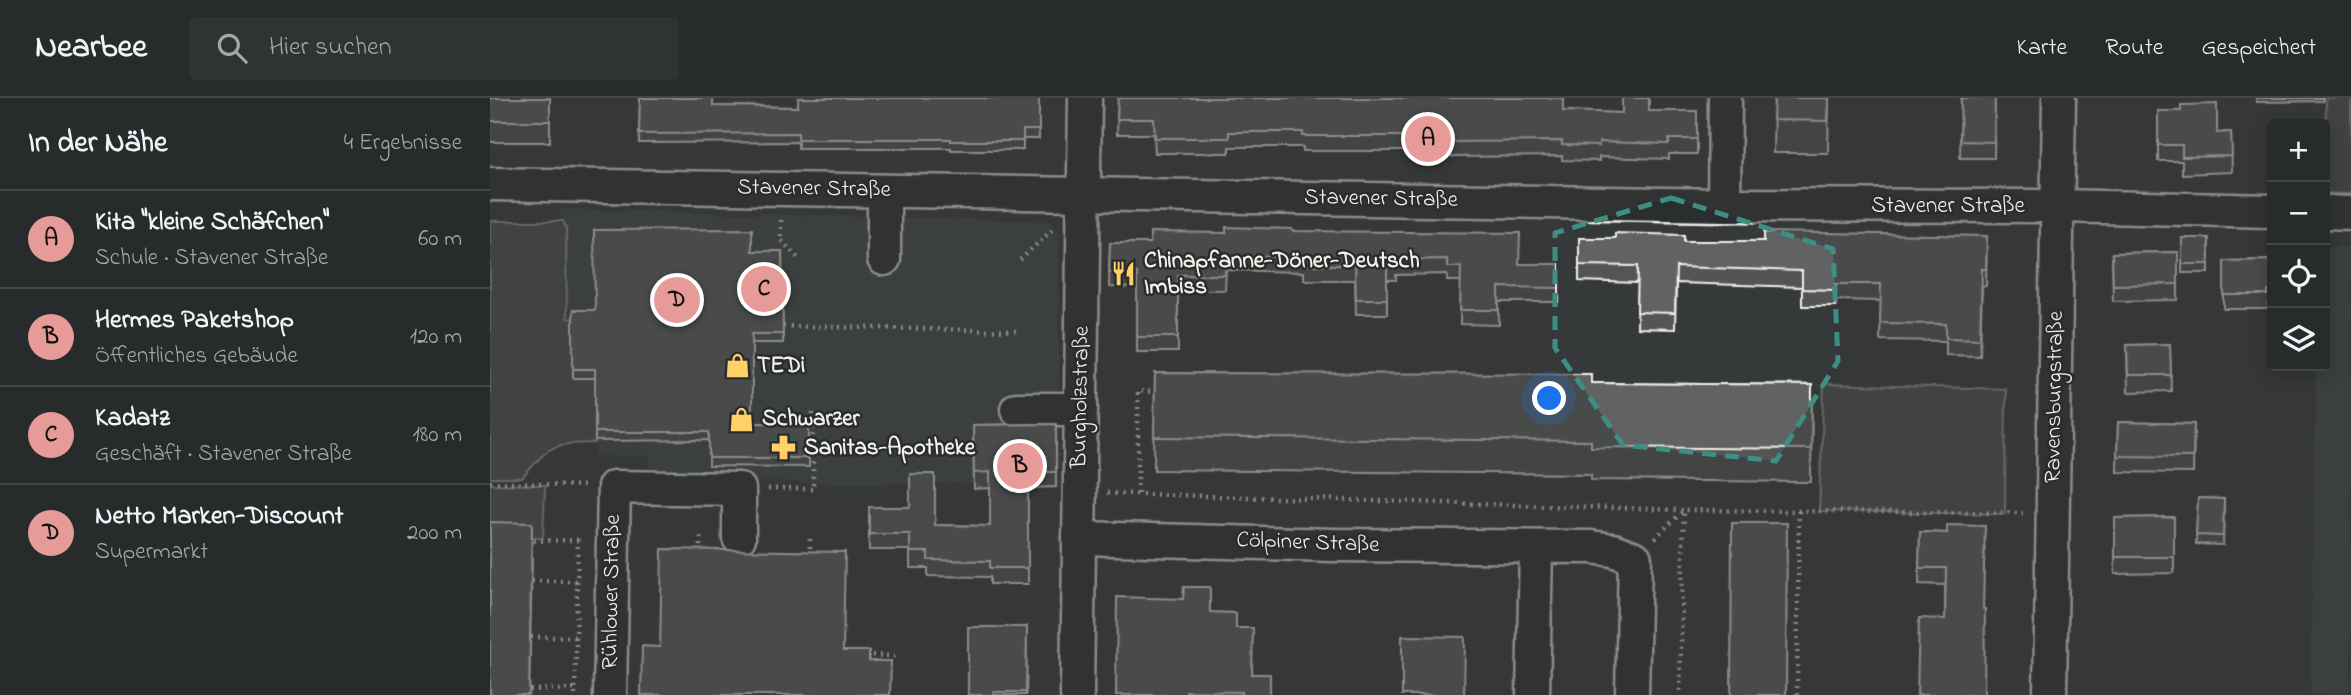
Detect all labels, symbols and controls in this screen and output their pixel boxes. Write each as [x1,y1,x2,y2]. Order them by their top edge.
search box [189,17,679,80]
text: Nearbee [35,24,147,72]
icon: search [213,29,251,67]
text: Hier suchen [269,29,392,67]
text: Karte [2016,31,2067,66]
text: Route [2105,31,2164,66]
text: Gespeichert [2202,31,2316,66]
pin: A [1405,113,1451,165]
map controls [2267,119,2330,371]
button: + [2267,119,2330,182]
text: In der Nähe [28,122,168,166]
text: 4 Ergebnisse [344,127,462,160]
street label: Stavener Straße [737,171,892,207]
street label: Stavener Straße [1304,181,1459,217]
button: − [2267,182,2330,245]
street label: Stavener Straße [1871,190,2026,223]
text: Kita "kleine Schäfchen" [95,204,329,242]
text: A [44,223,58,256]
text: 60 m [418,223,462,256]
text: Schule · Stavener Straße [95,242,328,275]
place label: Chinapfanne-Döner-Deutsch Imbiss [1144,245,1420,304]
button: locate [2267,245,2330,308]
restaurant icon: Chinapfanne-Döner-Deutsch Imbiss [1110,260,1138,288]
pin: C [741,263,787,315]
pin: D [654,274,700,326]
text: Hermes Paketshop [95,302,294,340]
button: layers [2267,308,2330,371]
street label: Ravensburgstraße [2037,310,2074,483]
text: B [43,321,59,354]
text: 120 m [410,321,462,354]
street label: Burgholzstraße [1063,325,1100,469]
text: Öffentliches Gebäude [95,340,298,373]
place label: TEDi [757,350,805,383]
shop icon: TEDi [723,352,751,380]
your location [1532,381,1566,415]
text: Kadatz [95,400,170,438]
place label: Schwarzer [762,403,860,436]
shop icon: Schwarzer [728,405,756,433]
text: C [45,419,57,452]
text: 180 m [413,419,462,452]
place label: Sanitas-Apotheke [804,432,976,465]
pharmacy icon: Sanitas-Apotheke [770,434,798,462]
text: Geschäft · Stavener Straße [95,438,352,471]
pin: B [997,440,1043,492]
text: Netto Marken-Discount [95,498,344,536]
street label: Rühlower Straße [594,513,630,670]
text: D [43,517,59,550]
text: 200 m [407,517,462,550]
street label: Cölpiner Straße [1236,524,1381,562]
text: Supermarkt [95,536,208,569]

